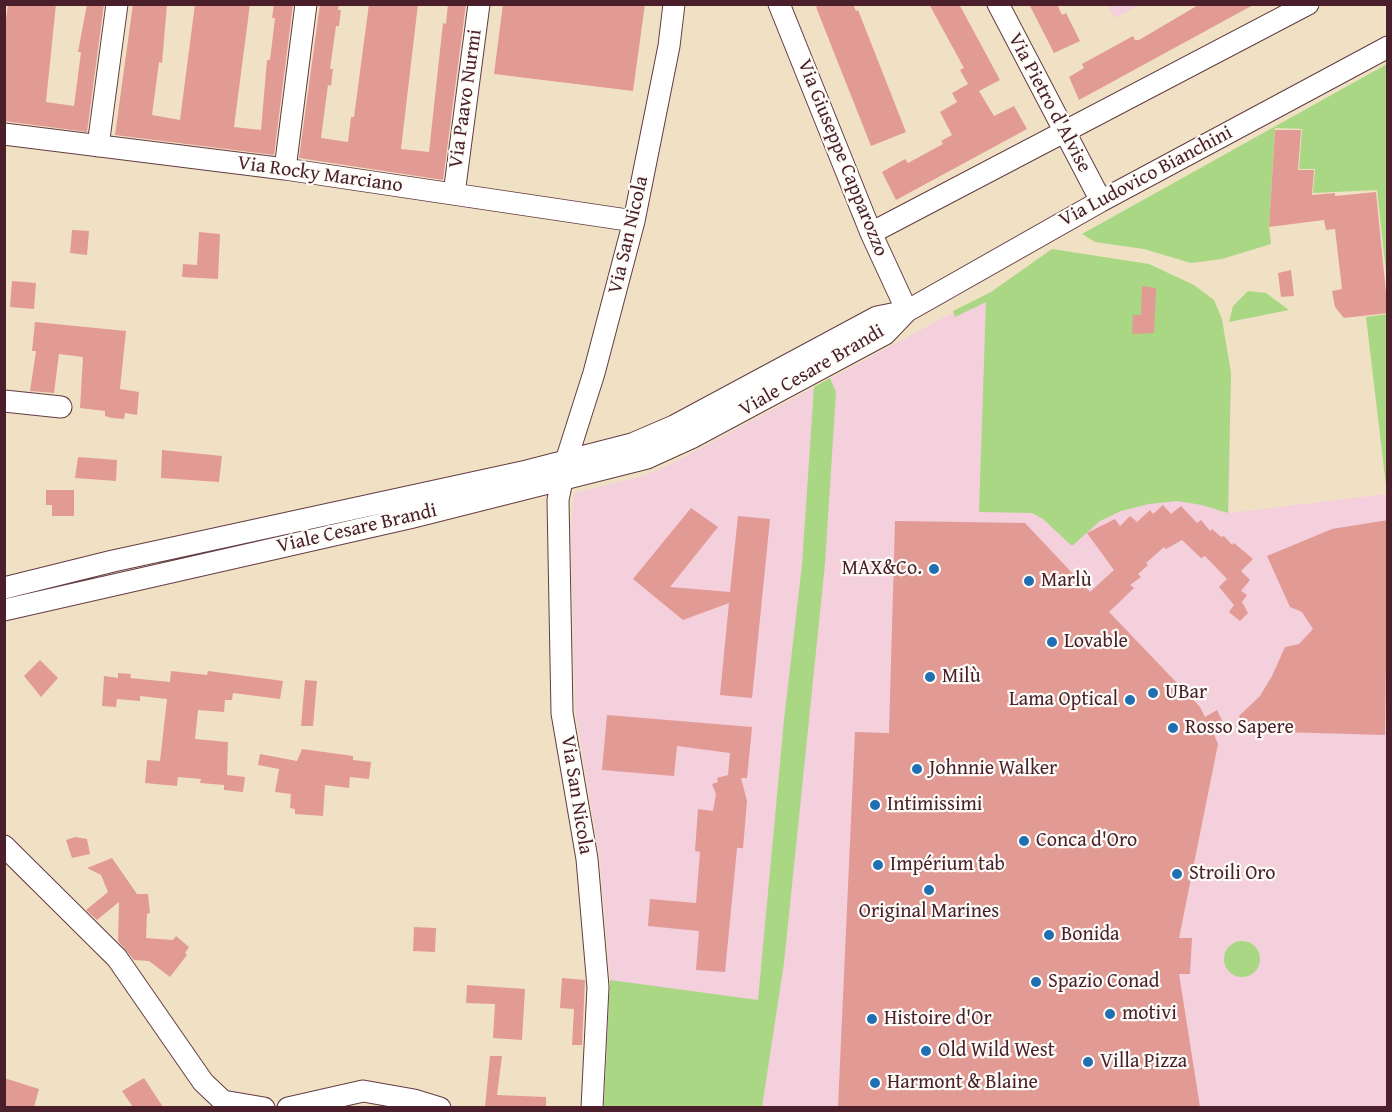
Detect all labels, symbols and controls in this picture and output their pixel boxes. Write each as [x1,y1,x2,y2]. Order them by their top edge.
street label: Via Paavo Nurmi [444,28,488,170]
street label: Via Pietro d'Alvise [1002,29,1096,177]
street label: Via Giuseppe Capparozzo [791,56,893,260]
street label: Via Ludovico Bianchini [1055,121,1237,233]
street label: Via Rocky Marciano [236,152,404,198]
street label: Via San Nicola [604,174,654,296]
street label: Viale Cesare Brandi [735,320,889,422]
street label: Viale Cesare Brandi [275,499,439,559]
place label: MAX&Co. [842,557,922,581]
marker: MAX&Co. [927,562,941,576]
place label: Marlù [1041,569,1092,593]
marker: Marlù [1022,574,1036,588]
place label: Lovable [1064,630,1128,654]
marker: Lovable [1045,635,1059,649]
place label: Milù [942,665,980,689]
marker: Milù [923,670,937,684]
place label: UBar [1165,681,1207,705]
marker: UBar [1146,686,1160,700]
place label: Lama Optical [1009,688,1118,712]
marker: Lama Optical [1123,693,1137,707]
place label: Rosso Sapere [1185,716,1294,740]
marker: Rosso Sapere [1166,721,1180,735]
street label: Via San Nicola [555,734,597,856]
place label: Johnnie Walker [929,757,1057,781]
marker: Johnnie Walker [910,762,924,776]
place label: Intimissimi [887,793,982,817]
marker: Intimissimi [868,798,882,812]
place label: Conca d'Oro [1036,829,1137,853]
marker: Conca d'Oro [1017,834,1031,848]
place label: Impérium tab [890,853,1005,877]
marker: Impérium tab [871,858,885,872]
place label: Stroili Oro [1189,862,1276,886]
marker: Stroili Oro [1170,867,1184,881]
marker: Original Marines [922,883,936,897]
place label: Original Marines [859,900,999,924]
place label: Bonida [1061,923,1120,947]
marker: Bonida [1042,928,1056,942]
place label: Spazio Conad [1048,970,1159,994]
marker: Spazio Conad [1029,975,1043,989]
place label: motivi [1122,1002,1177,1026]
place label: Histoire d'Or [884,1007,992,1031]
marker: motivi [1103,1007,1117,1021]
marker: Histoire d'Or [865,1012,879,1026]
place label: Old Wild West [938,1039,1055,1063]
marker: Old Wild West [919,1044,933,1058]
place label: Villa Pizza [1100,1050,1187,1074]
marker: Villa Pizza [1081,1055,1095,1069]
place label: Harmont & Blaine [887,1071,1038,1095]
marker: Harmont & Blaine [868,1076,882,1090]

